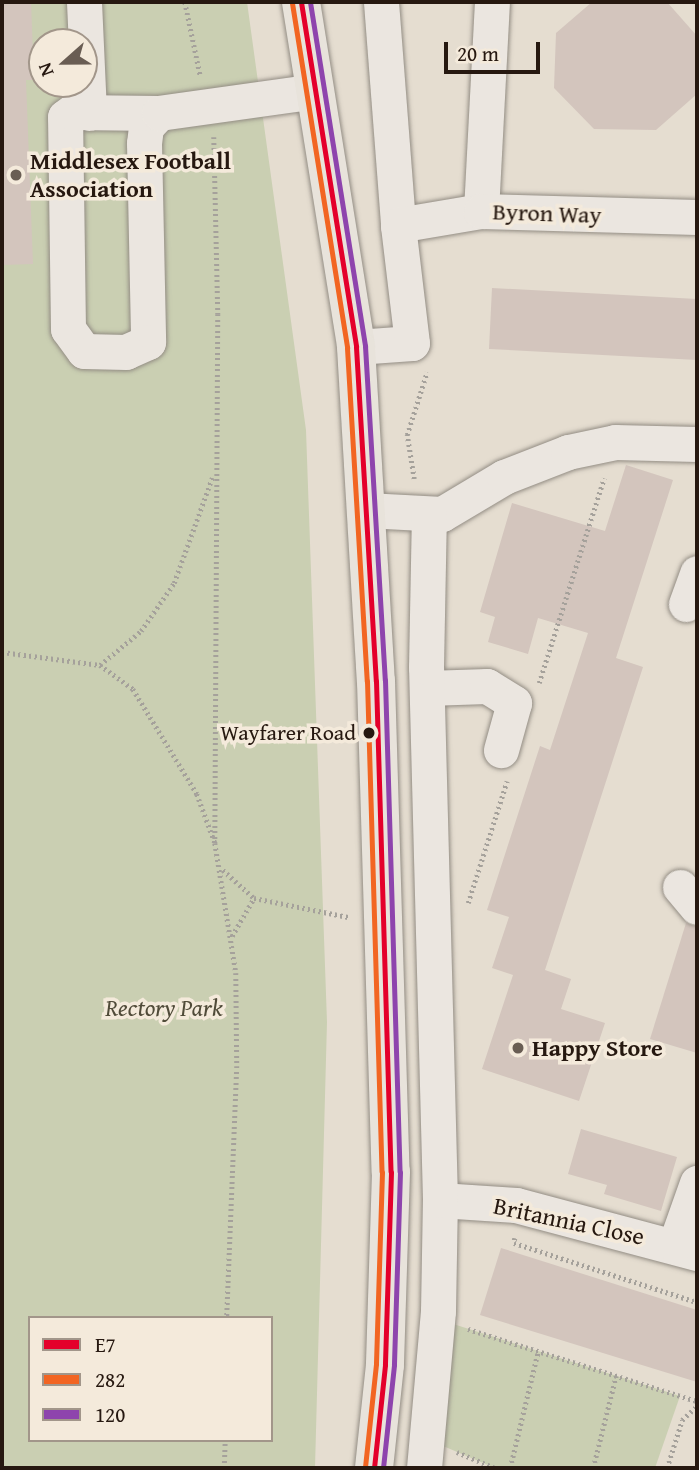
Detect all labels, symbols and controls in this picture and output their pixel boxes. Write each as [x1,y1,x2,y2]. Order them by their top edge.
north arrow [28,28,98,98]
scale bar [447,28,543,72]
text: 20 m [457,38,499,69]
text: N [30,59,61,81]
place label: Middlesex Football Association [30,147,231,203]
marker: Middlesex Football Association [8,167,24,183]
street label: Byron Way [492,197,602,229]
place label: Wayfarer Road [220,720,356,746]
marker: Wayfarer Road [362,726,376,740]
park label: Rectory Park [105,994,223,1022]
place label: Happy Store [532,1034,663,1062]
marker: Happy Store [510,1040,526,1056]
street label: Britannia Close [491,1191,647,1251]
legend [28,1316,273,1442]
text: E7 [95,1329,116,1360]
text: 282 [95,1364,125,1395]
text: 120 [95,1399,125,1430]

